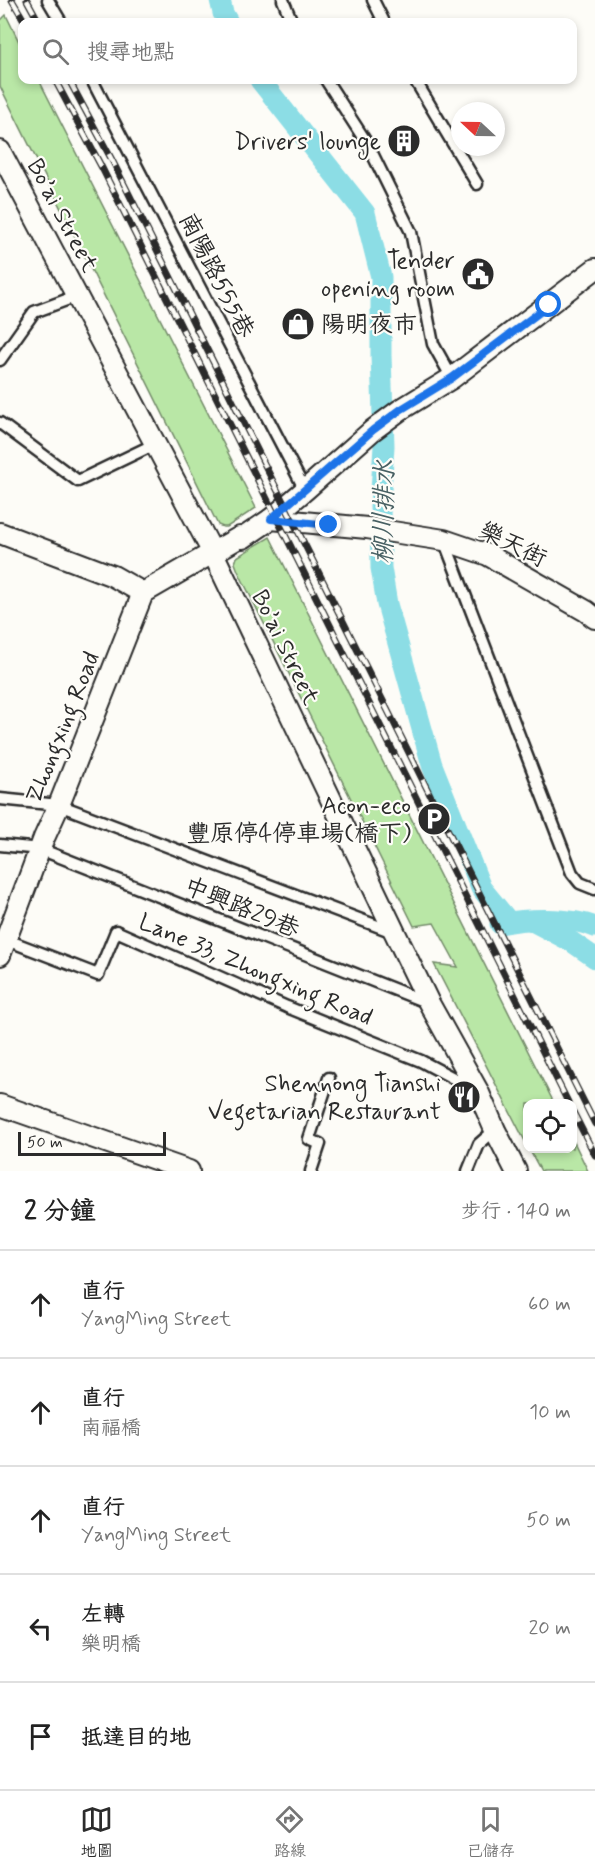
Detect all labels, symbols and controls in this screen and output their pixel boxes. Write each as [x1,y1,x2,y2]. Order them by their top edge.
search box [18,18,577,84]
icon: search [39,35,72,68]
text: 搜尋地點 [87,39,175,67]
north arrow [451,102,505,156]
building icon: Drivers' lounge [386,123,422,159]
place label: Drivers' lounge [234,127,381,160]
street label: Bo’ai Street [19,154,105,278]
street label: 南陽路555巷 [171,208,260,344]
place label: Tender opening room [321,246,455,305]
public building icon: Tender opening room [460,256,496,292]
route start [535,291,561,317]
shop icon: 陽明夜市 [280,306,316,342]
place label: 陽明夜市 [321,310,417,341]
water label: 柳川排水 [367,459,403,564]
route end [315,511,341,537]
street label: 樂天街 [473,516,551,575]
street label: Bo’ai Street [243,585,326,710]
street label: Zhongxing Road [19,647,111,809]
place label: Acon-eco 豐原停4停車場(橋下) [186,791,411,850]
parking icon: Acon-eco 豐原停4停車場(橋下) [416,801,452,837]
street label: 中興路29巷 [179,871,304,946]
street label: Lane 33, Zhongxing Road [133,907,377,1036]
place label: Shennong Tianshi Vegetarian Restaurant [208,1069,441,1131]
restaurant icon: Shennong Tianshi Vegetarian Restaurant [446,1079,482,1115]
map controls [523,1099,577,1153]
button: locate [523,1099,577,1153]
scale bar [18,1129,166,1156]
text: 50 m [27,1132,63,1153]
text: 2 分鐘 [24,1195,96,1229]
text: 步行 · 140 m [461,1198,571,1225]
text: 直行 [81,1278,125,1306]
icon: ahead [24,1288,57,1321]
text: 60 m [528,1291,571,1318]
text: YangMing Street [81,1306,231,1333]
text: 直行 [81,1385,125,1413]
icon: ahead [24,1396,57,1429]
text: 10 m [529,1399,571,1426]
text: 南福橋 [81,1415,141,1442]
text: 直行 [81,1494,125,1522]
icon: ahead [24,1504,57,1537]
text: 50 m [526,1507,571,1534]
text: YangMing Street [81,1522,231,1549]
text: 左轉 [81,1601,125,1629]
icon: left [24,1612,57,1645]
text: 20 m [528,1615,571,1642]
text: 樂明橋 [81,1631,141,1658]
icon: arrive [24,1720,57,1753]
text: 抵達目的地 [81,1724,191,1752]
tab: 地圖 [80,1803,113,1862]
tab: 路線 [273,1803,306,1862]
tab: 已儲存 [467,1803,515,1862]

